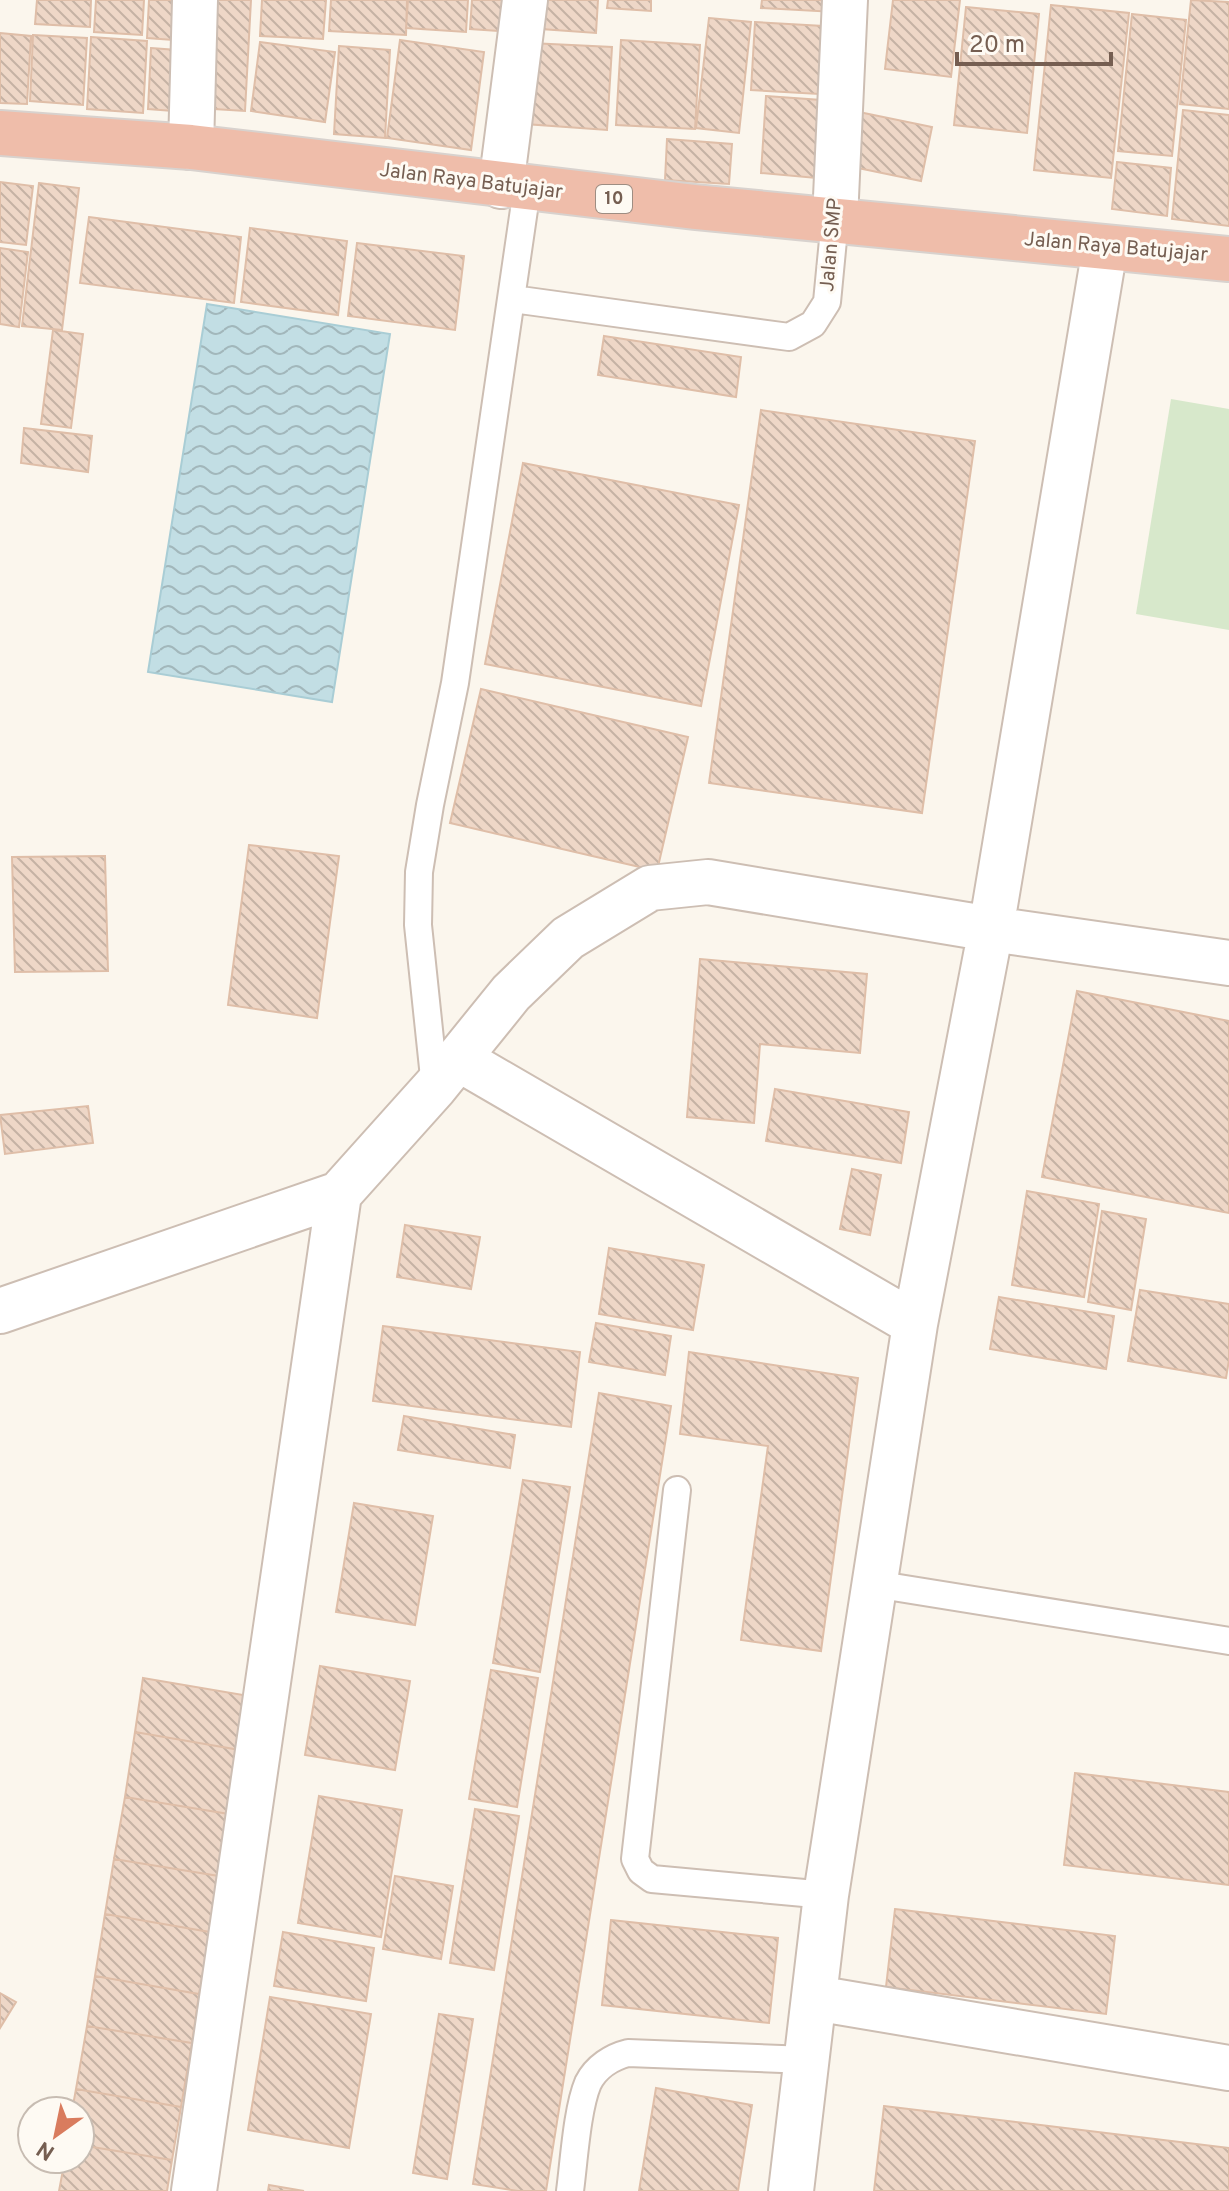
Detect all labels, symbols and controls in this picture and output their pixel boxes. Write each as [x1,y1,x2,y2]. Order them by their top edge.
scale bar [957,16,1111,66]
text: 20 m [969,31,1025,61]
street label: Jalan Raya Batujajar [378,158,565,206]
road number: 10 [596,185,632,213]
street label: Jalan SMP [815,197,849,293]
street label: Jalan Raya Batujajar [1023,227,1209,269]
north arrow [16,2095,96,2175]
text: N [32,2134,60,2165]

